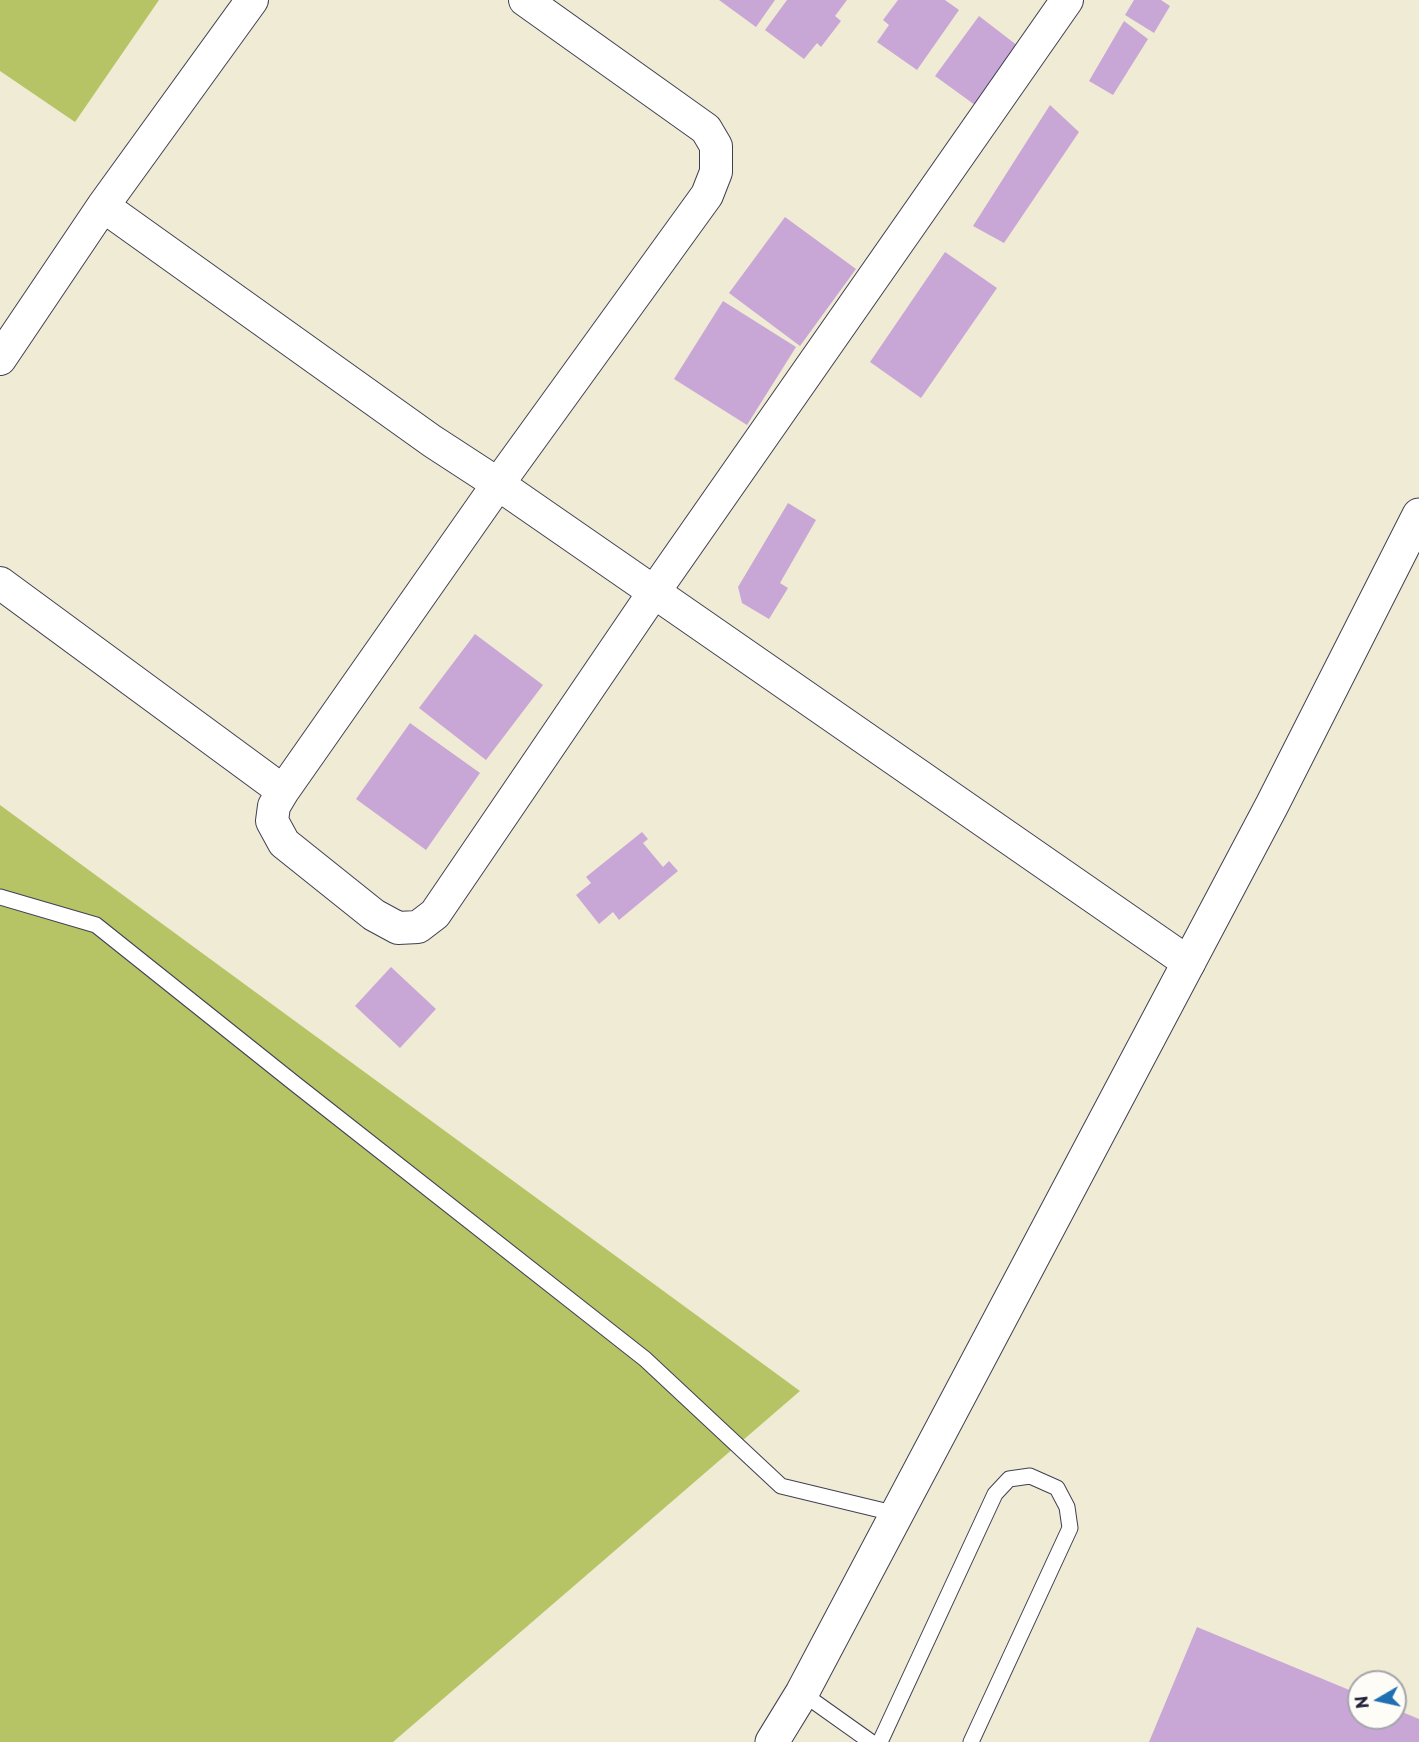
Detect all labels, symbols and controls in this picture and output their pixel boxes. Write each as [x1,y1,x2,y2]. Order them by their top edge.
north arrow [1347,1670,1407,1730]
text: N [1348,1694,1374,1711]

